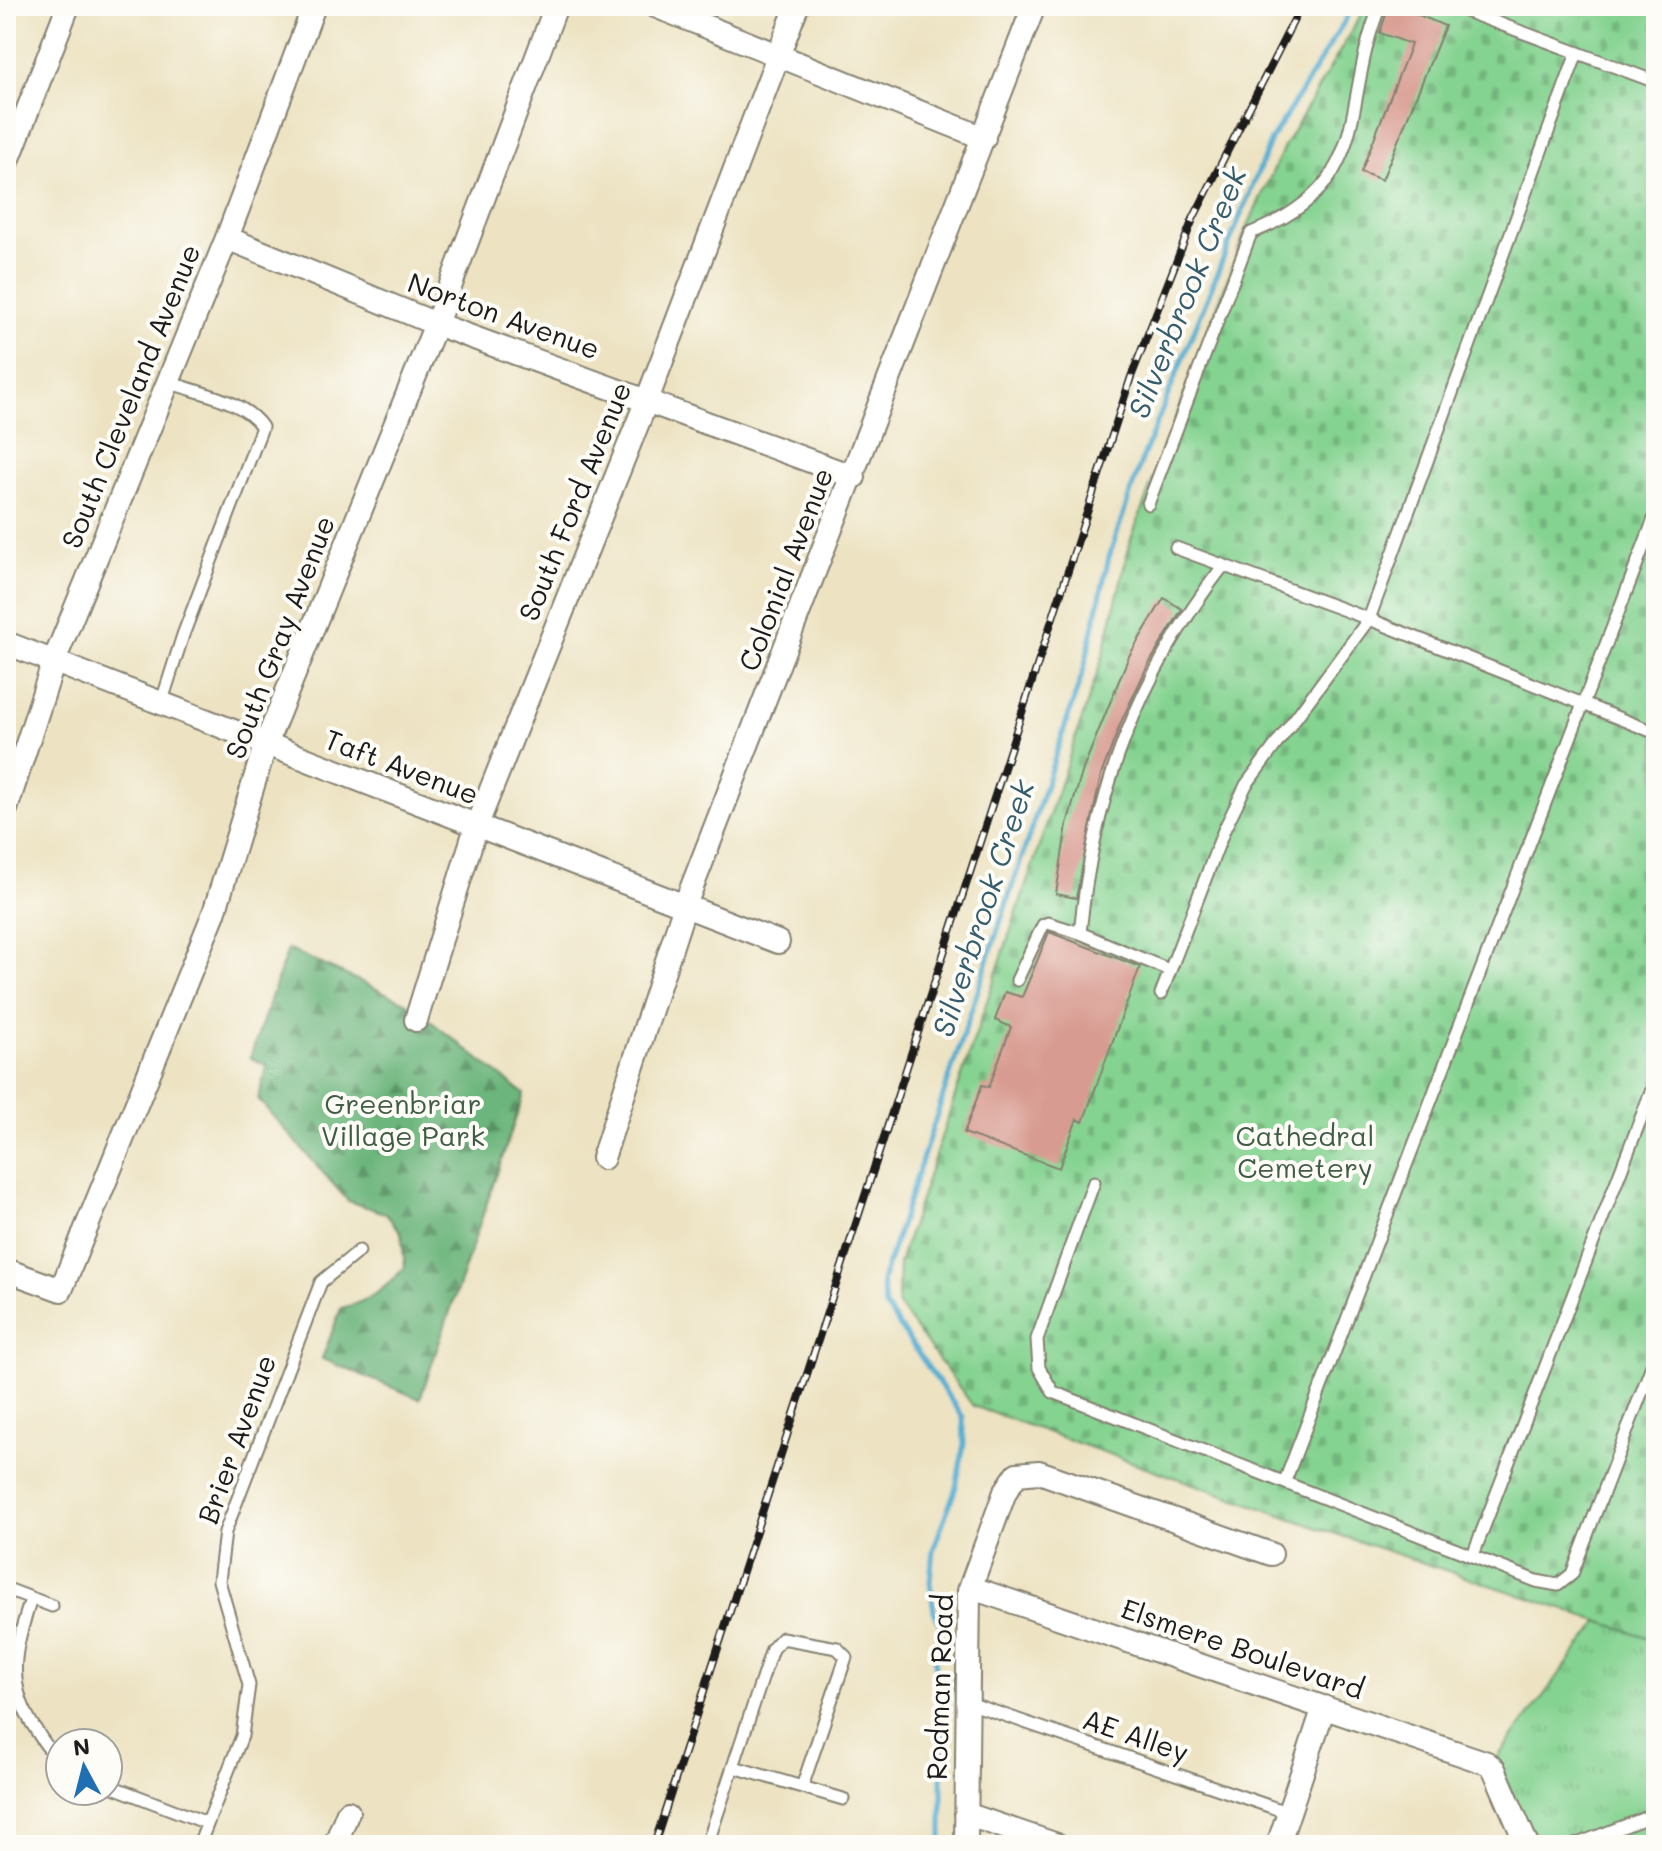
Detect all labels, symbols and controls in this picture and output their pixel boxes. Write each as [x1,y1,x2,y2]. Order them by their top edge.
water label: Silverbrook Creek [1117,159,1255,424]
street label: South Cleveland Avenue [52,239,208,553]
street label: Norton Avenue [403,264,605,366]
street label: South Ford Avenue [510,376,638,626]
street label: Colonial Avenue [730,462,840,676]
street label: South Gray Avenue [216,510,342,764]
street label: Taft Avenue [320,720,484,812]
water label: Silverbrook Creek [922,773,1043,1042]
park label: Greenbriar Village Park [321,1085,485,1153]
park label: Cathedral Cemetery [1235,1117,1375,1185]
street label: Brier Avenue [189,1350,283,1528]
street label: Elsmere Boulevard [1117,1590,1369,1706]
street label: Rodman Road [918,1593,960,1781]
street label: AE Alley [1078,1700,1194,1770]
north arrow [44,1727,124,1807]
text: N [71,1731,92,1762]

